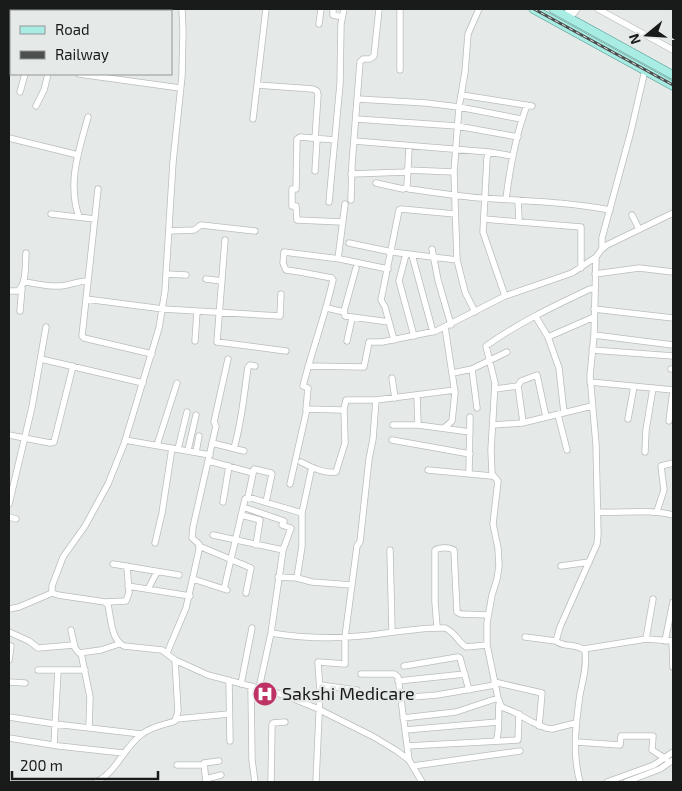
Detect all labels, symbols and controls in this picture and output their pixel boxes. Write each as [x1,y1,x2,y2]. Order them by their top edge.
legend [10,10,172,75]
north arrow [622,10,672,60]
text: Road [55,20,90,38]
text: N [625,32,644,47]
text: Railway [55,45,109,63]
hospital icon: Sakshi Medicare [252,681,278,707]
place label: Sakshi Medicare [282,682,415,704]
scale bar [12,748,159,780]
text: 200 m [20,756,63,774]

